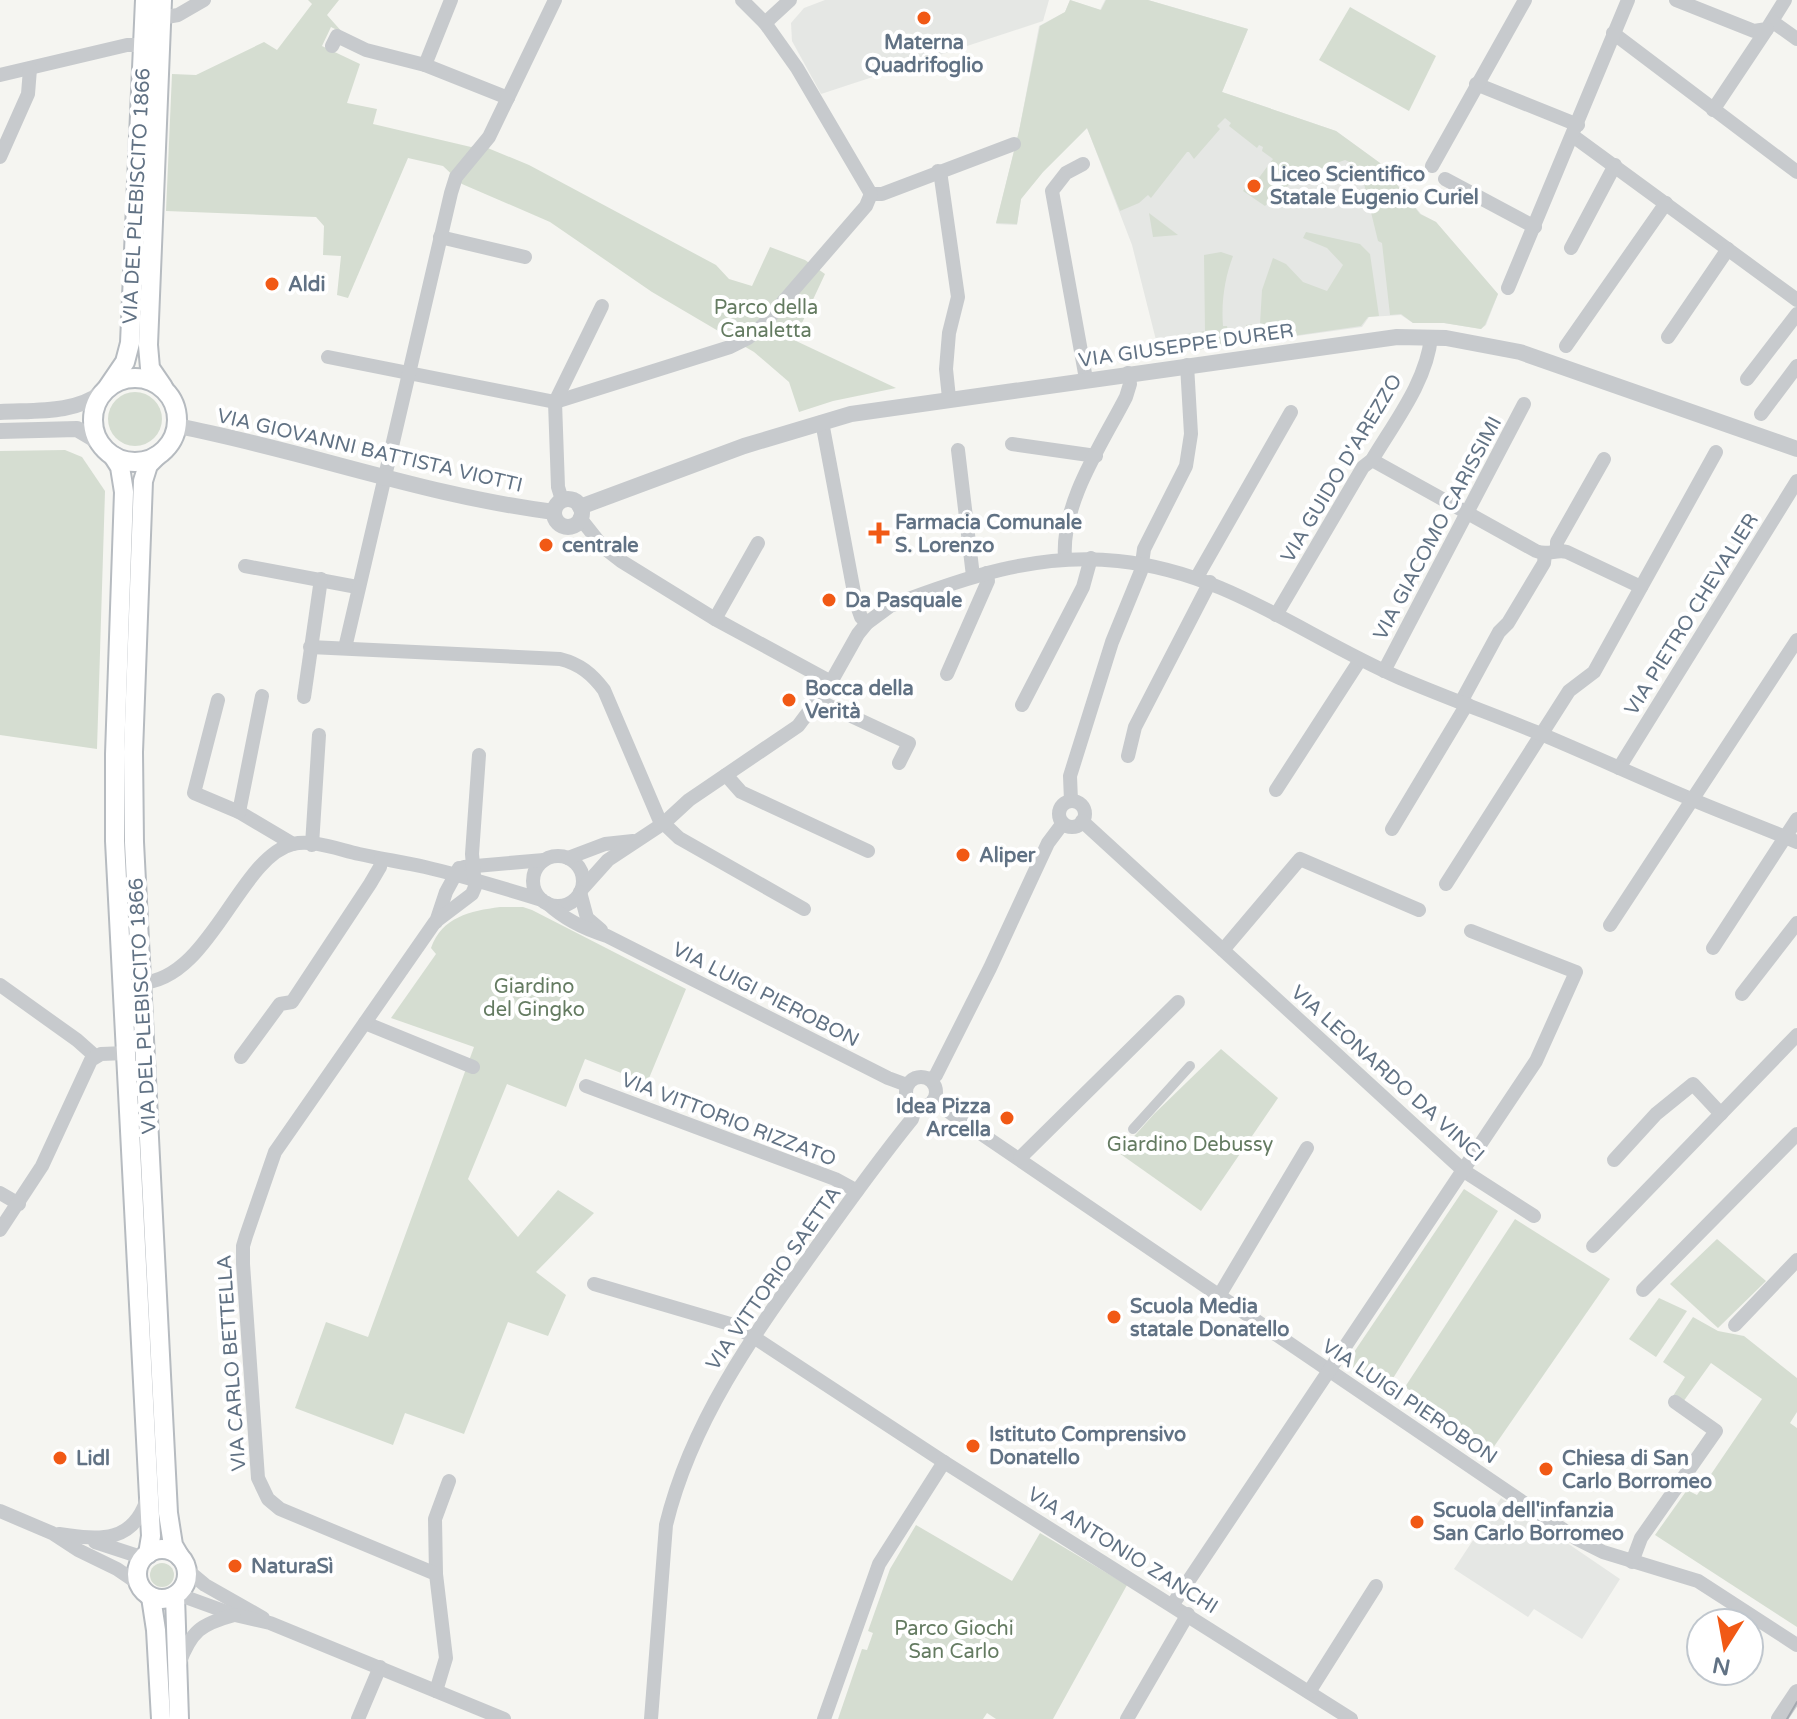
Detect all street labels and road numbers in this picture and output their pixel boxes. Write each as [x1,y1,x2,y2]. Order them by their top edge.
street label: VIA DEL PLEBISCITO 1866 [118,67,156,325]
street label: VIA GIUSEPPE DURER [1077,319,1295,373]
street label: VIA GUIDO D'AREZZO [1276,370,1408,567]
street label: VIA GIOVANNI BATTISTA VIOTTI [215,404,525,498]
street label: VIA GIACOMO CARISSIMI [1369,413,1507,644]
street label: VIA PIETRO CHEVALIER [1620,509,1764,720]
street label: VIA DEL PLEBISCITO 1866 [124,877,162,1135]
street label: VIA LUIGI PIEROBON [668,937,863,1052]
street label: VIA LEONARDO DA VINCI [1286,981,1489,1167]
street label: VIA VITTORIO RIZZATO [618,1068,839,1172]
street label: VIA VITTORIO SAETTA [701,1182,846,1375]
street label: VIA CARLO BETTELLA [212,1254,252,1472]
street label: VIA LUIGI PIEROBON [1317,1334,1502,1469]
street label: VIA ANTONIO ZANCHI [1023,1482,1222,1619]

